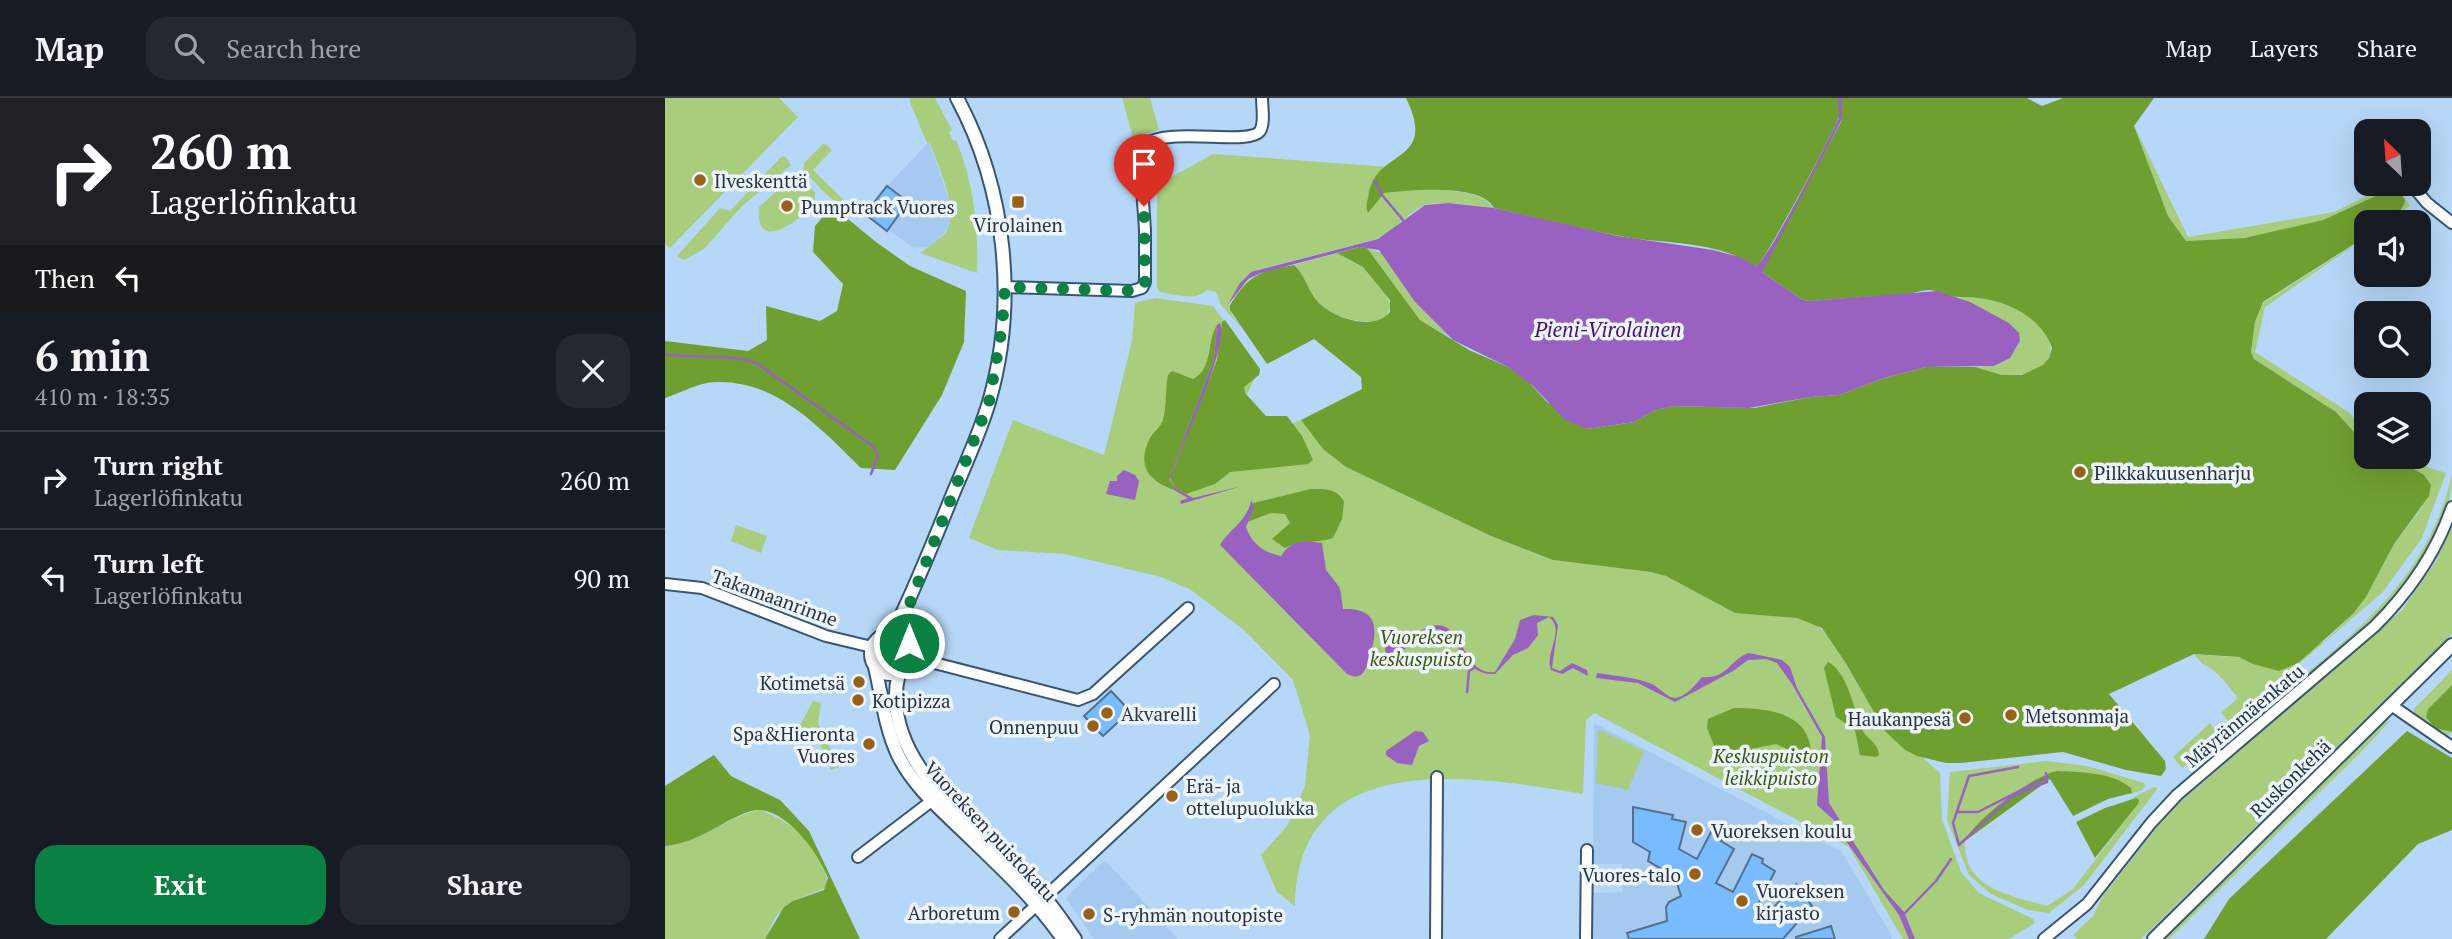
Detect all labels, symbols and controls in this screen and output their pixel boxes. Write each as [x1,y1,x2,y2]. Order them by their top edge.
search box [146,17,636,80]
text: Map [35,27,104,70]
icon: search [170,29,208,67]
text: Search here [226,31,361,65]
text: Map [2165,32,2212,64]
text: Layers [2250,32,2319,64]
text: Share [2357,32,2417,64]
text: 260 m [150,118,292,183]
north arrow [2354,119,2431,196]
map controls [2354,119,2431,469]
icon: right [35,126,126,217]
pin [1114,134,1174,206]
icon: arrive [1125,145,1163,183]
place label: Ilveskenttä [714,168,808,193]
marker: Ilveskenttä [692,172,708,188]
text: Lagerlöfinkatu [150,181,357,223]
place label: Pumptrack Vuores [801,194,955,219]
marker: Virolainen [1010,194,1026,210]
marker: Pumptrack Vuores [779,198,795,214]
button: sound [2354,210,2431,287]
place label: Virolainen [973,212,1063,237]
icon: left [109,259,147,297]
text: Then [35,261,95,295]
button: search [2354,301,2431,378]
water label: Pieni-Virolainen [1533,315,1682,343]
text: 6 min [35,327,150,383]
button: close [556,334,630,408]
text: 410 m · 18:35 [35,381,170,412]
button: layers [2354,392,2431,469]
text: Turn right [94,448,223,482]
place label: Pilkkakuusenharju [2094,460,2251,485]
icon: right [35,461,73,499]
text: 260 m [560,463,630,497]
marker: Pilkkakuusenharju [2072,464,2088,480]
text: Lagerlöfinkatu [94,482,243,513]
text: Turn left [94,546,204,580]
icon: left [35,559,73,597]
text: 90 m [574,561,630,595]
street label: Takamaanrinne [709,563,841,631]
text: Lagerlöfinkatu [94,580,243,611]
position arrow [872,606,946,680]
park label: Vuoreksen keskuspuisto [1370,624,1472,671]
street label: Mäyränmäenkatu [2179,658,2309,772]
place label: Kotimetsä [760,670,845,695]
marker: Kotimetsä [851,674,867,690]
place label: Kotipizza [872,688,951,713]
marker: Kotipizza [850,692,866,708]
place label: Akvarelli [1121,701,1197,726]
place label: Metsonmaja [2025,703,2130,728]
marker: Akvarelli [1099,705,1115,721]
place label: Haukanpesä [1848,706,1951,731]
marker: Metsonmaja [2003,707,2019,723]
marker: Haukanpesä [1957,710,1973,726]
place label: Onnenpuu [989,714,1079,739]
marker: Onnenpuu [1085,718,1101,734]
place label: Spa&Hieronta Vuores [733,721,855,768]
street label: Ruskonkehä [2244,733,2336,823]
marker: Spa&Hieronta Vuores [861,736,877,752]
park label: Keskuspuiston leikkipuisto [1712,743,1829,790]
street label: Vuoreksen puistokatu [919,755,1063,907]
place label: Erä- ja ottelupuolukka [1186,773,1315,820]
marker: Erä- ja ottelupuolukka [1164,788,1180,804]
place label: Vuoreksen koulu [1711,818,1852,843]
marker: Vuoreksen koulu [1689,822,1705,838]
button: Exit [35,845,326,925]
button: Share [340,845,630,925]
place label: Vuores-talo [1582,862,1681,887]
marker: Vuores-talo [1687,866,1703,882]
place label: Vuoreksen kirjasto [1756,878,1845,925]
marker: Vuoreksen kirjasto [1734,893,1750,909]
place label: Arboretum [908,900,1001,925]
place label: S-ryhmän noutopiste [1103,902,1283,927]
marker: Arboretum [1006,904,1022,920]
marker: S-ryhmän noutopiste [1081,906,1097,922]

